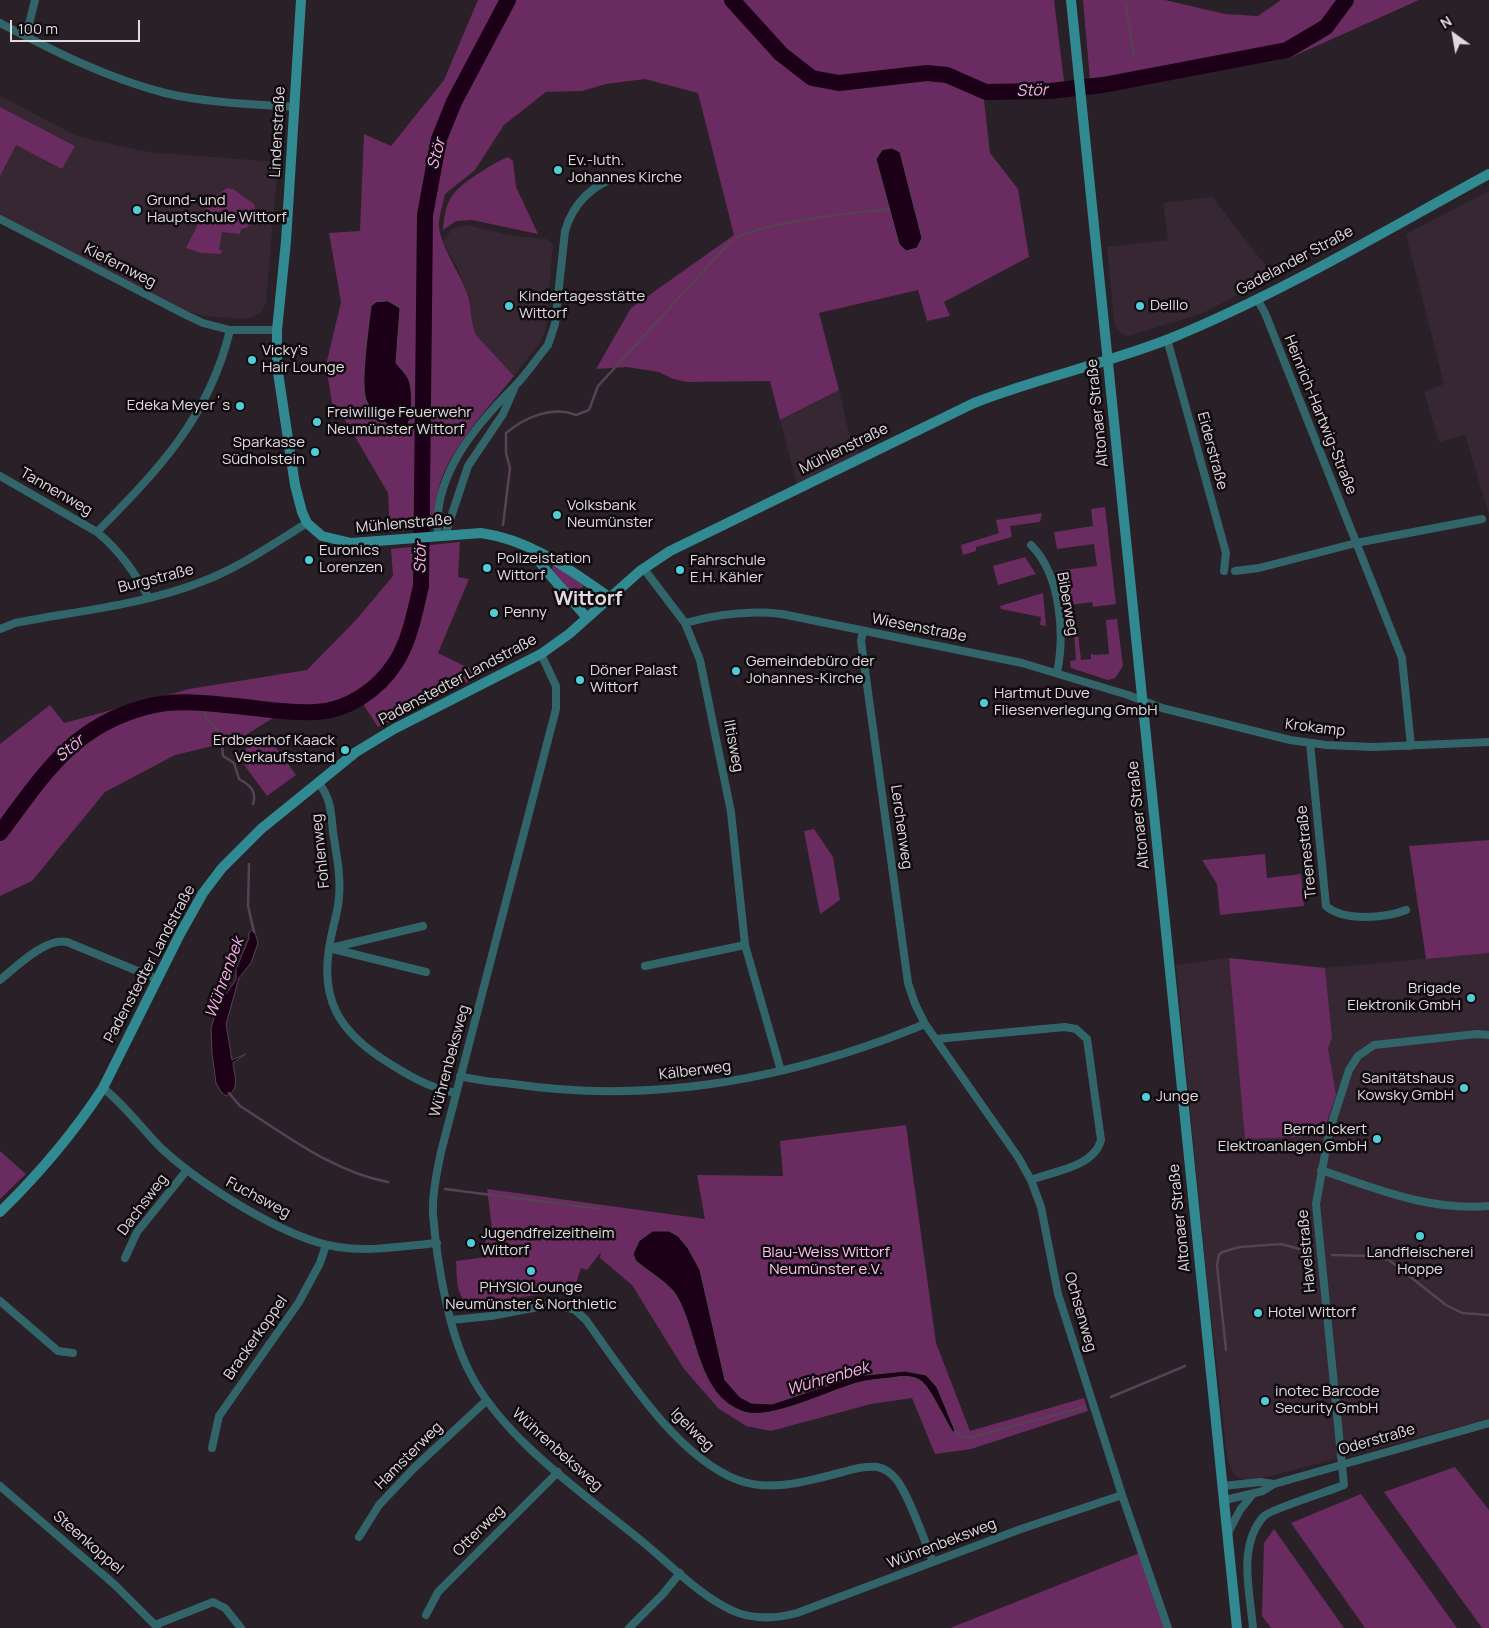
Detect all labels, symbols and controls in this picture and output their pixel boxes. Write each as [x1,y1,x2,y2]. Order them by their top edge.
scale bar [12,10,142,42]
north arrow [1429,10,1479,60]
text: N [1436,11,1455,33]
text: 100 m [18,18,58,39]
water label: Stör [1016,81,1048,101]
street label: Lindenstraße [267,86,289,178]
water label: Stör [424,136,450,172]
place label: Ev.-luth. Johannes Kirche [568,152,682,187]
marker: Ev.-luth. Johannes Kirche [552,164,564,176]
place label: Grund- und Hauptschule Wittorf [147,192,287,227]
marker: Grund- und Hauptschule Wittorf [131,204,143,216]
street label: Gadelander Straße [1233,223,1357,299]
street label: Kiefernweg [81,240,159,292]
place label: Kindertagesstätte Wittorf [519,288,645,323]
place label: Delllo [1150,297,1188,315]
marker: Kindertagesstätte Wittorf [503,300,515,312]
marker: Delllo [1134,300,1146,312]
street label: Heinrich-Hartwig-Straße [1280,333,1360,497]
place label: Vicky's Hair Lounge [262,342,345,377]
marker: Vicky's Hair Lounge [246,354,258,366]
street label: Altonaer Straße [1083,358,1113,468]
place label: Edeka Meyer´s [127,397,230,415]
marker: Edeka Meyer´s [234,400,246,412]
place label: Freiwillige Feuerwehr Neumünster Wittorf [327,404,472,439]
street label: Eiderstraße [1193,410,1231,492]
marker: Freiwillige Feuerwehr Neumünster Wittorf [311,416,323,428]
street label: Mühlenstraße [797,420,891,478]
place label: Sparkasse Südholstein [222,434,305,469]
marker: Sparkasse Südholstein [309,446,321,458]
street label: Tannenweg [17,464,95,520]
place label: Volksbank Neumünster [567,497,653,532]
marker: Volksbank Neumünster [551,509,563,521]
street label: Mühlenstraße [355,511,453,537]
place label: Euronics Lorenzen [319,542,383,577]
water label: Stör [411,542,431,574]
place label: Polizeistation Wittorf [497,550,591,585]
place label: Fahrschule E.H. Kähler [690,552,766,587]
marker: Euronics Lorenzen [303,554,315,566]
street label: Burgstraße [116,561,196,597]
marker: Polizeistation Wittorf [481,562,493,574]
marker: Fahrschule E.H. Kähler [674,564,686,576]
street label: Biberweg [1053,571,1081,637]
district label: Wittorf [554,587,622,611]
place label: Penny [504,604,547,622]
marker: Penny [488,607,500,619]
street label: Wiesenstraße [870,610,968,646]
street label: Padenstedter Landstraße [376,631,540,729]
place label: Gemeindebüro der Johannes-Kirche [746,653,875,688]
place label: Döner Palast Wittorf [590,662,678,697]
marker: Gemeindebüro der Johannes-Kirche [730,665,742,677]
marker: Döner Palast Wittorf [574,674,586,686]
place label: Hartmut Duve Fliesenverlegung GmbH [994,685,1157,720]
marker: Hartmut Duve Fliesenverlegung GmbH [978,697,990,709]
street label: Krokamp [1284,715,1346,741]
street label: Iltisweg [719,718,747,774]
water label: Stör [52,732,88,766]
place label: Erdbeerhof Kaack Verkaufsstand [213,732,335,767]
marker: Erdbeerhof Kaack Verkaufsstand [339,744,351,756]
street label: Altonaer Straße [1124,760,1154,870]
street label: Lerchenweg [886,784,916,870]
street label: Treenestraße [1293,805,1321,899]
street label: Fohlenweg [308,813,334,889]
street label: Padenstedter Landstraße [101,882,199,1046]
water label: Wührenbek [202,935,248,1021]
place label: Brigade Elektronik GmbH [1347,980,1461,1015]
marker: Brigade Elektronik GmbH [1465,992,1477,1004]
street label: Wührenbeksweg [426,1003,474,1119]
street label: Kälberweg [658,1058,732,1084]
place label: Sanitätshaus Kowsky GmbH [1357,1070,1454,1105]
marker: Sanitätshaus Kowsky GmbH [1458,1082,1470,1094]
place label: Junge [1156,1088,1198,1106]
marker: Junge [1140,1091,1152,1103]
place label: Bernd Ickert Elektroanlagen GmbH [1218,1121,1367,1156]
marker: Bernd Ickert Elektroanlagen GmbH [1371,1133,1383,1145]
street label: Altonaer Straße [1165,1163,1195,1273]
street label: Dachsweg [114,1171,172,1239]
street label: Fuchsweg [223,1174,293,1222]
street label: Havelstraße [1294,1209,1320,1293]
place label: Jugendfreizeitheim Wittorf [481,1225,614,1260]
marker: Landfleischerei Hoppe [1414,1230,1426,1242]
marker: Jugendfreizeitheim Wittorf [465,1237,477,1249]
park label: Blau-Weiss Wittorf Neumünster e.V. [762,1244,890,1279]
place label: Landfleischerei Hoppe [1367,1244,1473,1279]
marker: PHYSIOLounge Neumünster & Northletic [525,1265,537,1277]
street label: Ochsenweg [1060,1270,1100,1354]
place label: PHYSIOLounge Neumünster & Northletic [445,1279,617,1314]
street label: Brackerkoppel [220,1292,292,1384]
place label: Hotel Wittorf [1268,1304,1356,1322]
marker: Hotel Wittorf [1252,1307,1264,1319]
water label: Wührenbek [785,1358,871,1400]
place label: inotec Barcode Security GmbH [1275,1383,1379,1418]
marker: inotec Barcode Security GmbH [1259,1395,1271,1407]
street label: Wührenbeksweg [508,1405,606,1495]
street label: Igelweg [667,1405,717,1455]
street label: Hamsterweg [372,1419,446,1493]
street label: Oderstraße [1337,1421,1417,1459]
street label: Otterweg [450,1502,508,1560]
street label: Steenkoppel [49,1508,127,1578]
street label: Wührenbeksweg [885,1515,999,1573]

